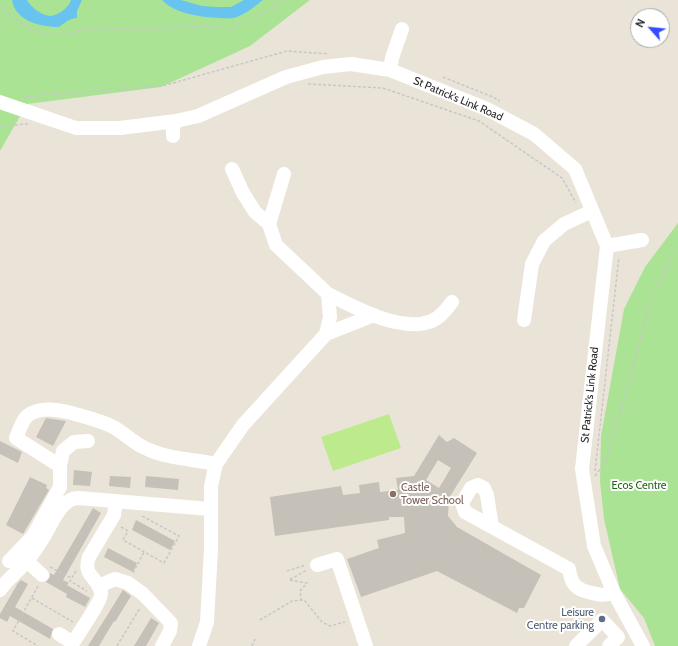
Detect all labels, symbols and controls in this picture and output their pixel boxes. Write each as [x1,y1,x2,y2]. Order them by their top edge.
north arrow [630,8,670,48]
text: N [632,16,648,30]
street label: St Patrick’s Link Road [411,74,505,124]
street label: St Patrick’s Link Road [578,346,602,444]
park label: Ecos Centre [612,479,666,493]
place label: Castle Tower School [401,481,464,507]
marker: Castle Tower School [388,489,398,499]
place label: Leisure Centre parking [527,606,594,632]
marker: Leisure Centre parking [597,614,607,624]

